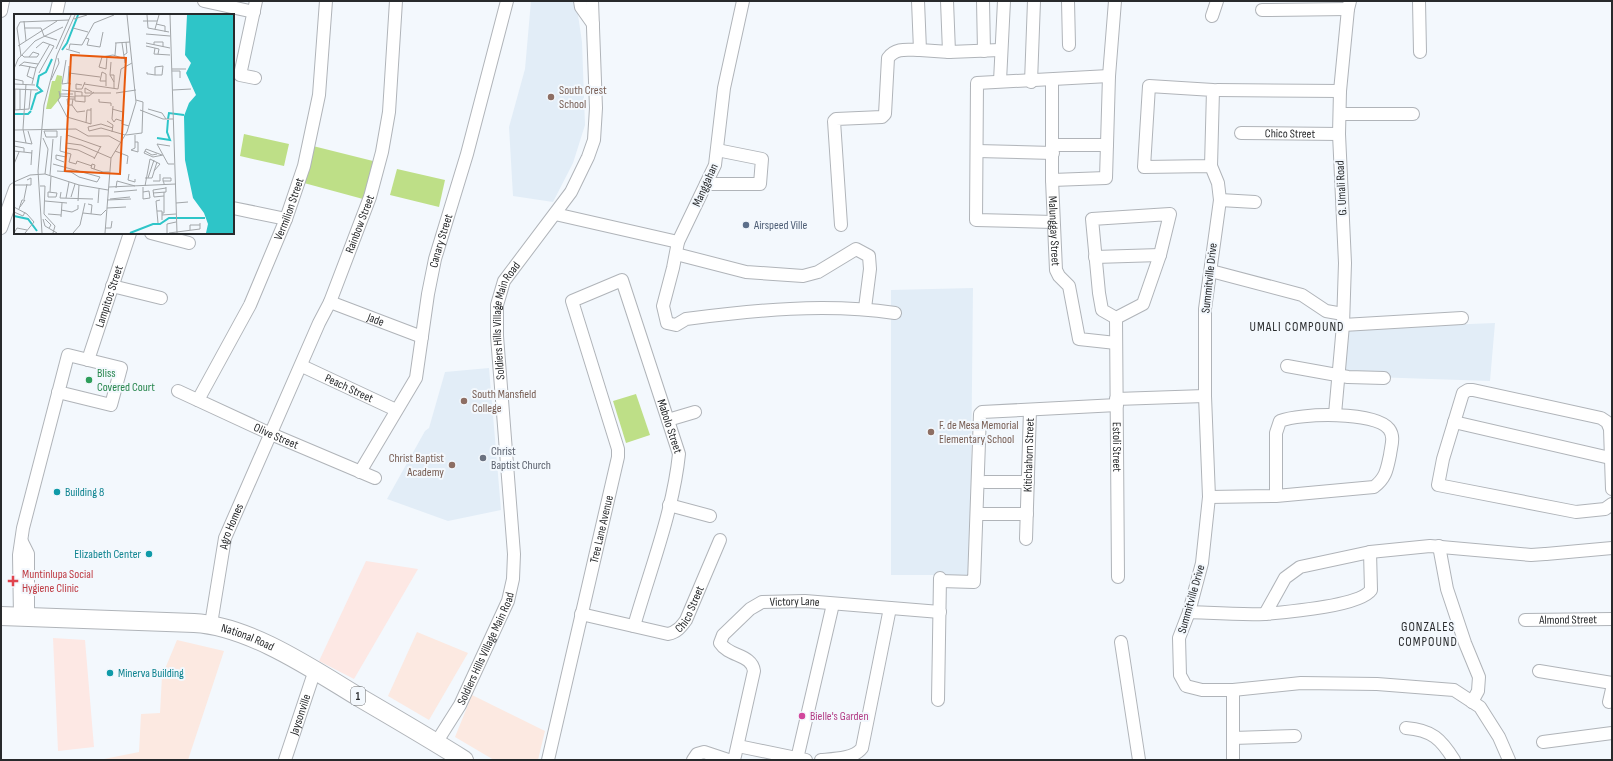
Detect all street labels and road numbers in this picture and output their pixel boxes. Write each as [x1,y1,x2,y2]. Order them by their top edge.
street label: Chico Street [1265,126,1316,142]
street label: G. Umali Road [1333,160,1350,216]
street label: Manggahan [689,161,722,209]
street label: Vermilion Street [271,176,308,243]
street label: Rainbow Street [342,192,378,255]
street label: Malunggay Street [1045,196,1063,267]
street label: Canary Street [426,212,456,269]
street label: Summitville Drive [1198,242,1221,314]
street label: Soldiers Hills Village Main Road [490,259,524,380]
street label: Lampitoc Street [92,263,127,330]
street label: Jade [364,310,386,330]
street label: Peach Street [322,371,376,406]
street label: Mabolo Street [654,397,685,456]
street label: Kitichahorn Street [1020,417,1038,492]
street label: Olive Street [251,420,301,453]
street label: Estoli Street [1109,422,1124,472]
street label: Tree Lane Avenue [587,494,617,565]
street label: Agro Homes [216,501,247,551]
street label: Summitville Drive [1175,563,1208,635]
street label: Chico Street [672,583,708,636]
street label: Soldiers Hills Village Main Road [454,591,518,708]
street label: Victory Lane [770,594,820,610]
street label: Almond Street [1538,612,1597,628]
street label: National Road [219,621,276,655]
road number: 1 [351,687,365,705]
street label: Jaysonville [287,692,315,738]

